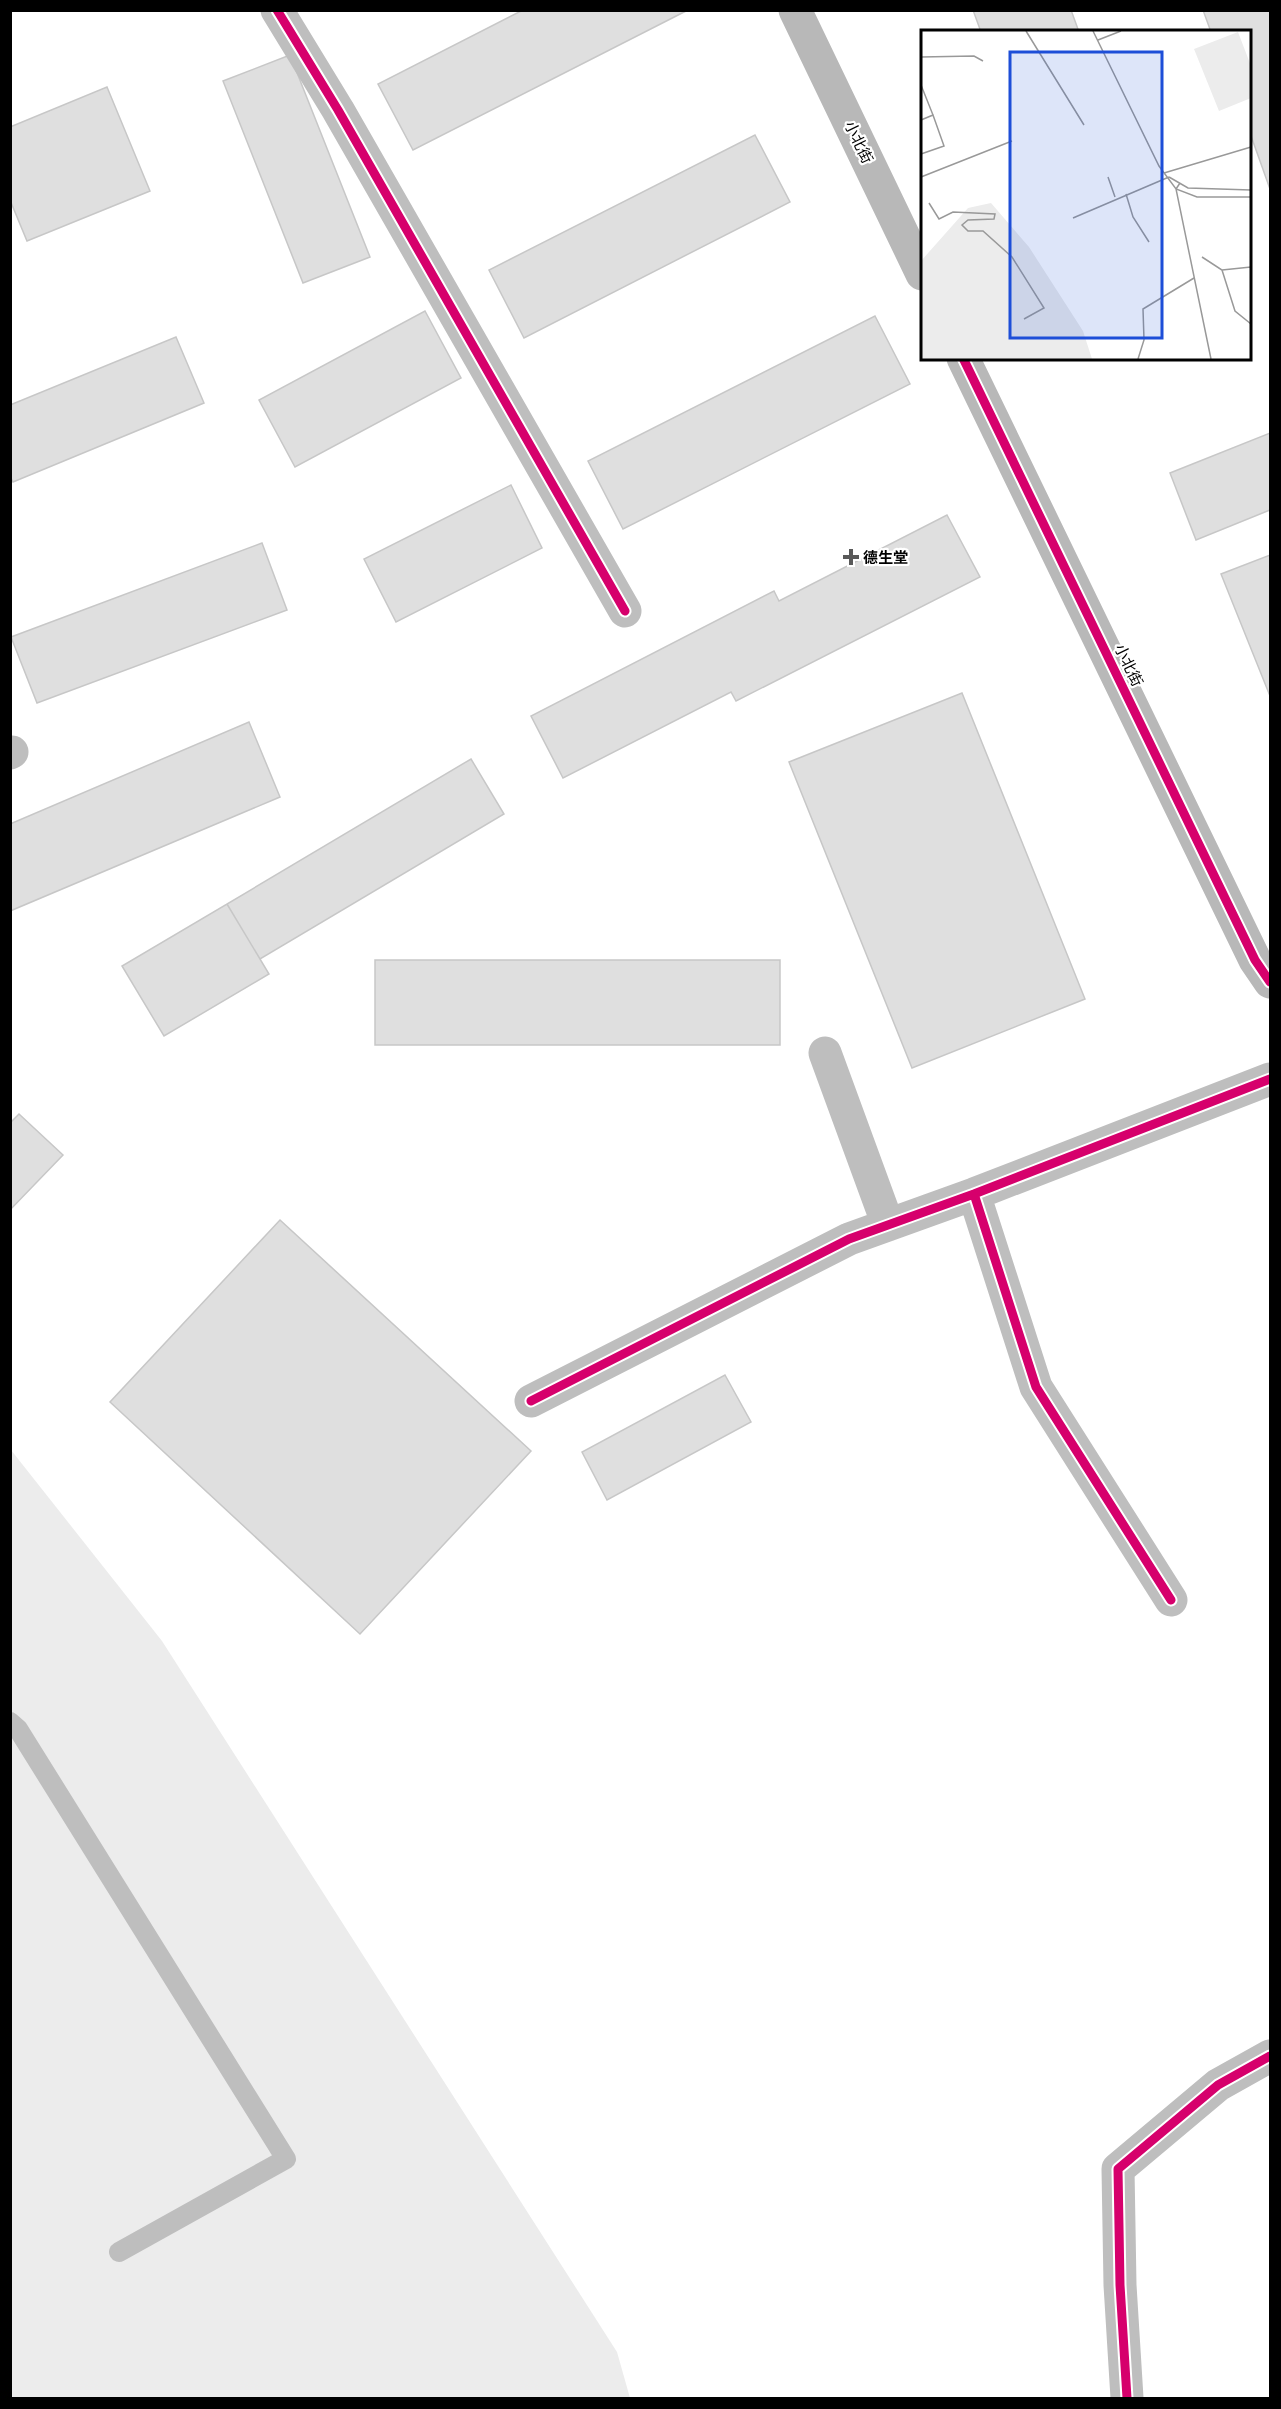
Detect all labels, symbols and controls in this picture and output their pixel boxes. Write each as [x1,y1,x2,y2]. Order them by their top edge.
inset map [921,30,1251,360]
street label: 小北街 [841,118,877,166]
place label: 德生堂 [863,548,908,567]
marker: 德生堂 [844,550,858,564]
street label: 小北街 [1111,641,1147,689]

